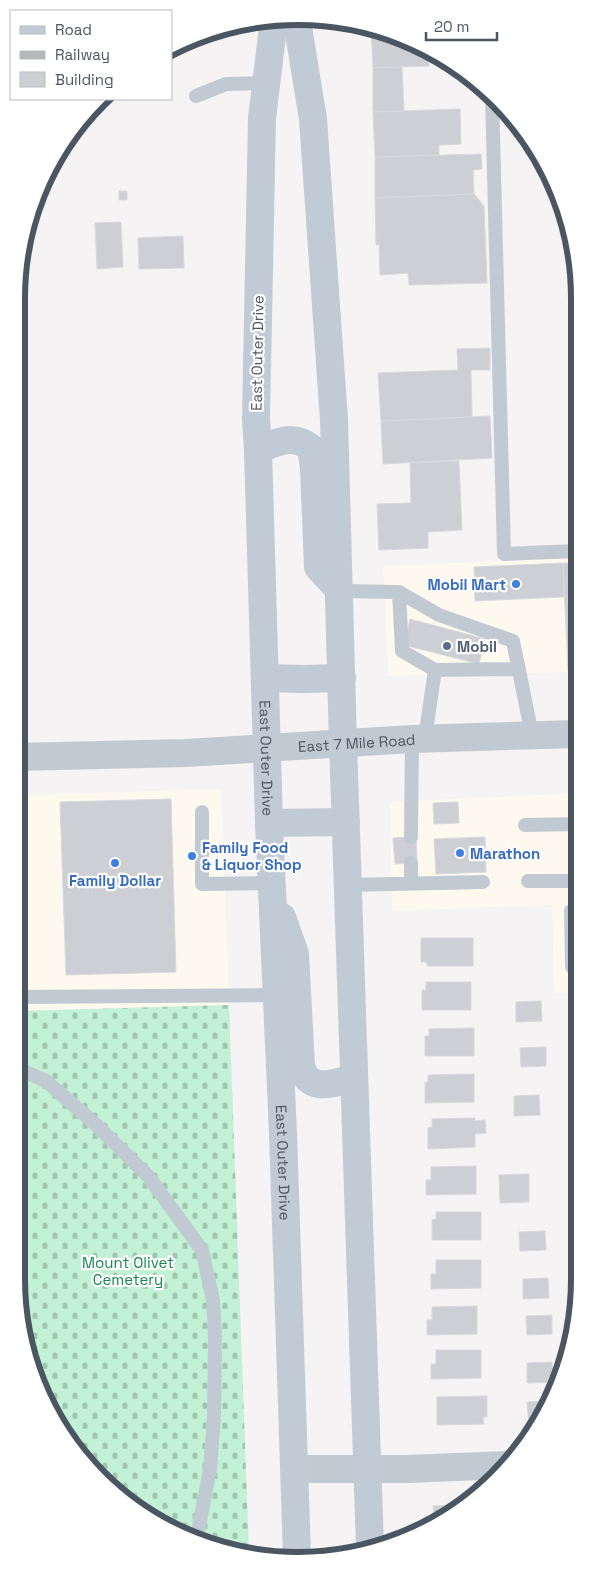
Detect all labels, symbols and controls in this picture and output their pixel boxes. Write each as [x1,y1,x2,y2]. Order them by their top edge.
legend [10,10,172,100]
scale bar [426,10,497,42]
text: 20 m [434,17,469,36]
text: Road [55,20,92,39]
text: Railway [55,45,110,64]
text: Building [55,70,114,89]
street label: East Outer Drive [246,295,268,411]
place label: Mobil Mart [428,575,506,594]
marker: Mobil Mart [510,578,522,590]
place label: Mobil [457,637,497,656]
marker: Mobil [441,640,453,652]
street label: East Outer Drive [256,700,278,816]
street label: East 7 Mile Road [297,729,416,756]
place label: Family Food & Liquor Shop [202,838,302,874]
place label: Marathon [470,844,540,863]
marker: Marathon [454,847,466,859]
marker: Family Food & Liquor Shop [186,850,198,862]
marker: Family Dollar [109,857,121,869]
place label: Family Dollar [69,871,161,890]
street label: East Outer Drive [272,1104,295,1221]
park label: Mount Olivet Cemetery [82,1253,174,1289]

